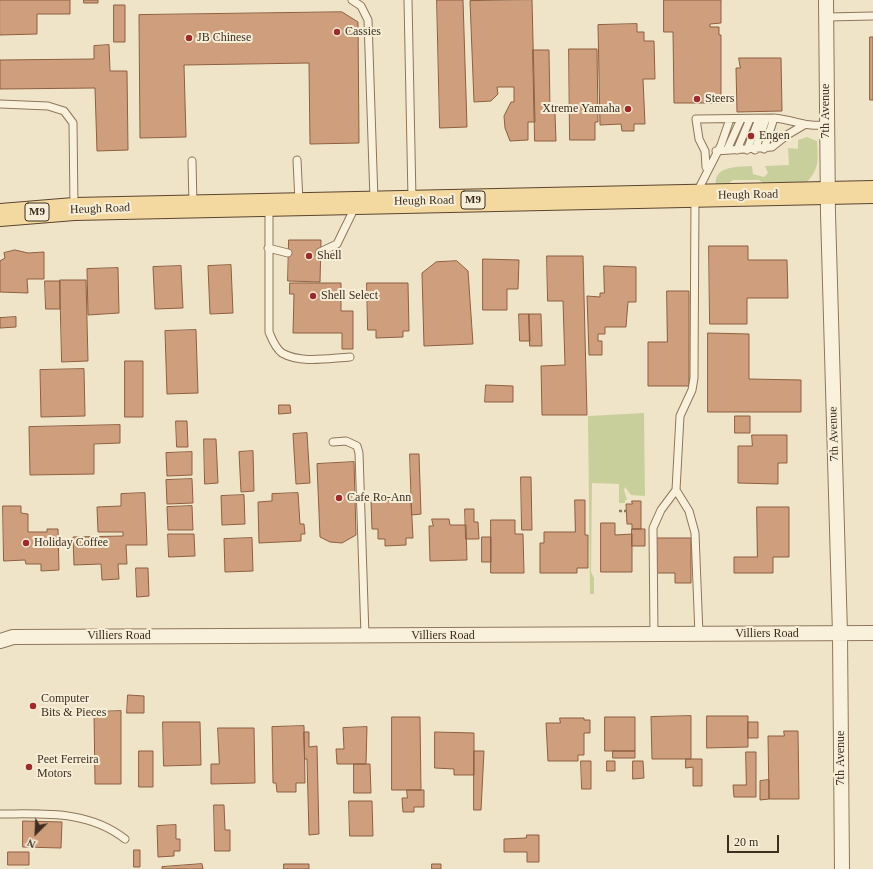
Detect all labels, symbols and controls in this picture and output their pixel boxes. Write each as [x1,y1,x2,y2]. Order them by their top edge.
place label: Cassies [345,25,381,39]
marker: Cassies [332,27,342,37]
place label: JB Chinese [197,31,251,45]
marker: JB Chinese [184,33,194,43]
street label: 7th Avenue [819,84,833,138]
place label: Steers [705,92,734,106]
marker: Steers [692,94,702,104]
place label: Xtreme Yamaha [542,102,620,116]
marker: Xtreme Yamaha [623,104,633,114]
place label: Engen [759,129,790,143]
marker: Engen [746,131,756,141]
street label: Heugh Road [718,187,778,203]
road number: M9 [461,191,485,209]
street label: Heugh Road [394,193,454,209]
street label: Heugh Road [70,201,130,217]
road number: M9 [25,203,49,221]
place label: Shell [317,249,342,263]
marker: Shell [304,251,314,261]
place label: Shell Select [321,289,378,303]
marker: Shell Select [308,291,318,301]
street label: 7th Avenue [826,406,842,462]
place label: Cafe Ro-Ann [347,491,411,505]
marker: Cafe Ro-Ann [334,493,344,503]
place label: Holiday Coffee [34,536,108,550]
marker: Holiday Coffee [21,538,31,548]
street label: Villiers Road [735,627,799,641]
street label: Villiers Road [87,629,151,643]
street label: Villiers Road [411,629,475,643]
place label: Computer Bits & Pieces [41,692,106,720]
marker: Computer Bits & Pieces [28,701,38,711]
street label: 7th Avenue [834,731,848,785]
place label: Peet Ferreira Motors [37,753,99,781]
marker: Peet Ferreira Motors [24,762,34,772]
north arrow [16,813,56,853]
scale bar [729,827,781,853]
text: 20 m [734,835,758,849]
text: N [25,837,37,851]

